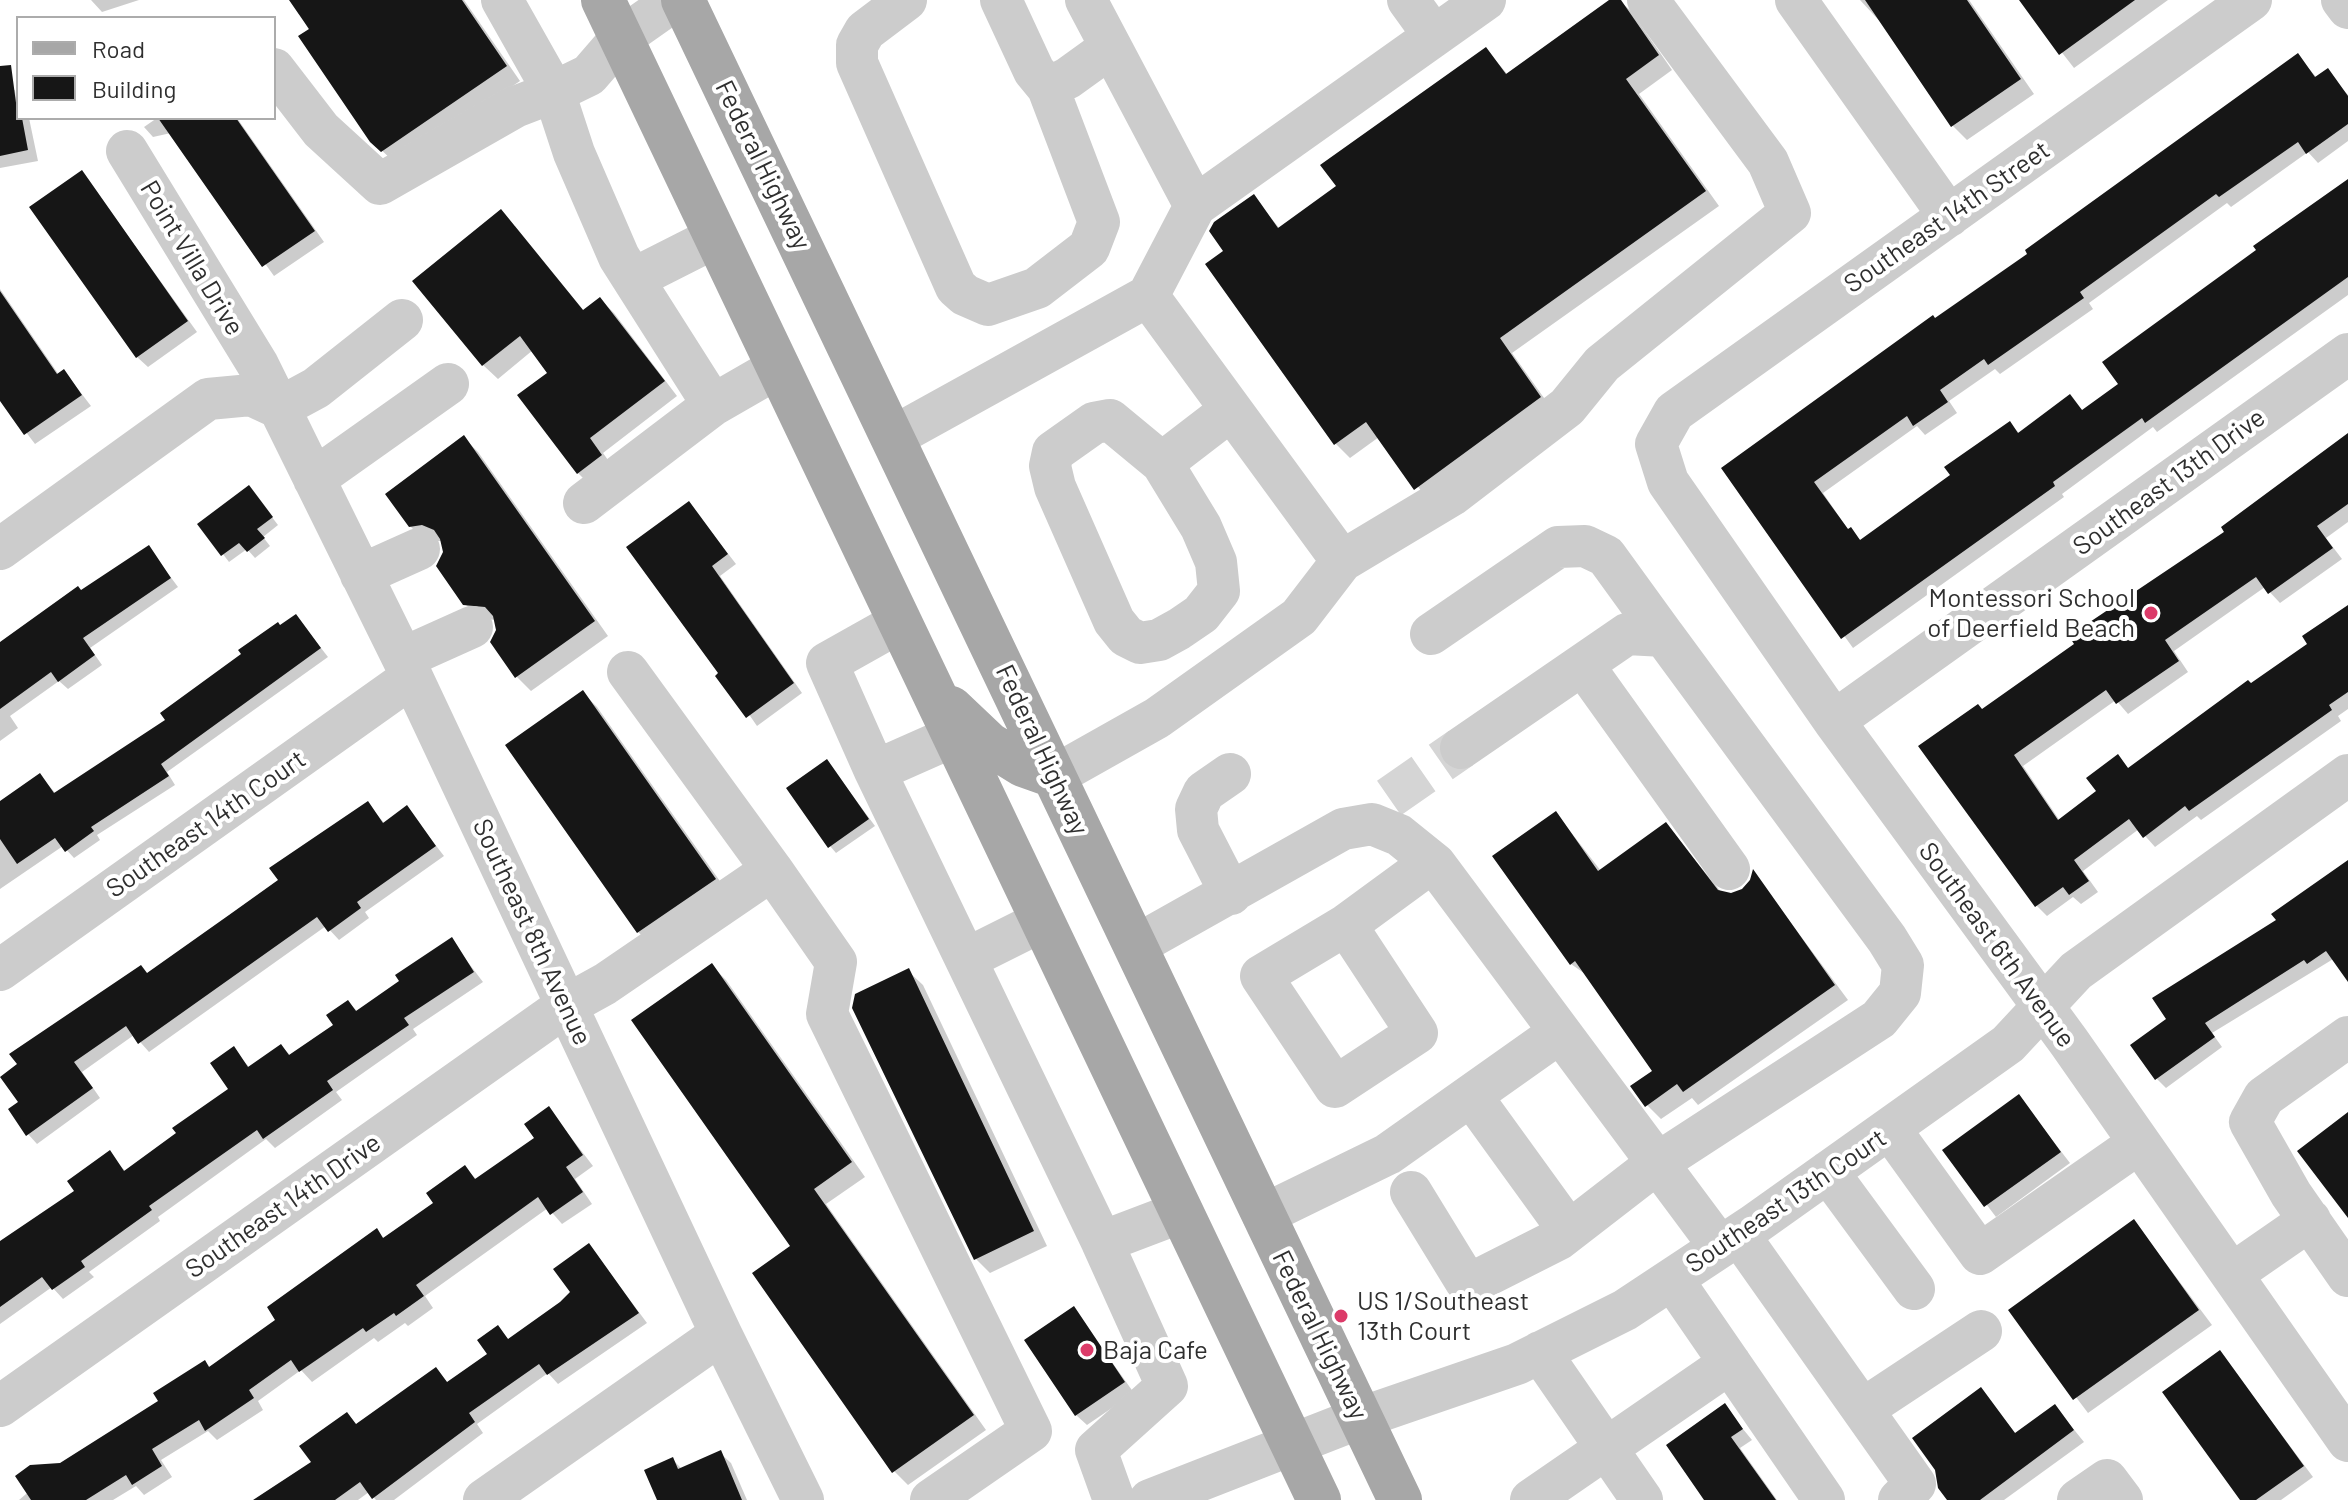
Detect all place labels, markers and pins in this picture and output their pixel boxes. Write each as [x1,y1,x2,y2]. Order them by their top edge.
place label: Montessori School of Deerfield Beach [1927,582,2135,644]
marker: Montessori School of Deerfield Beach [2142,604,2160,622]
place label: US 1/Southeast 13th Court [1357,1285,1529,1346]
marker: US 1/Southeast 13th Court [1332,1307,1350,1325]
place label: Baja Cafe [1103,1334,1208,1366]
marker: Baja Cafe [1078,1341,1096,1359]

